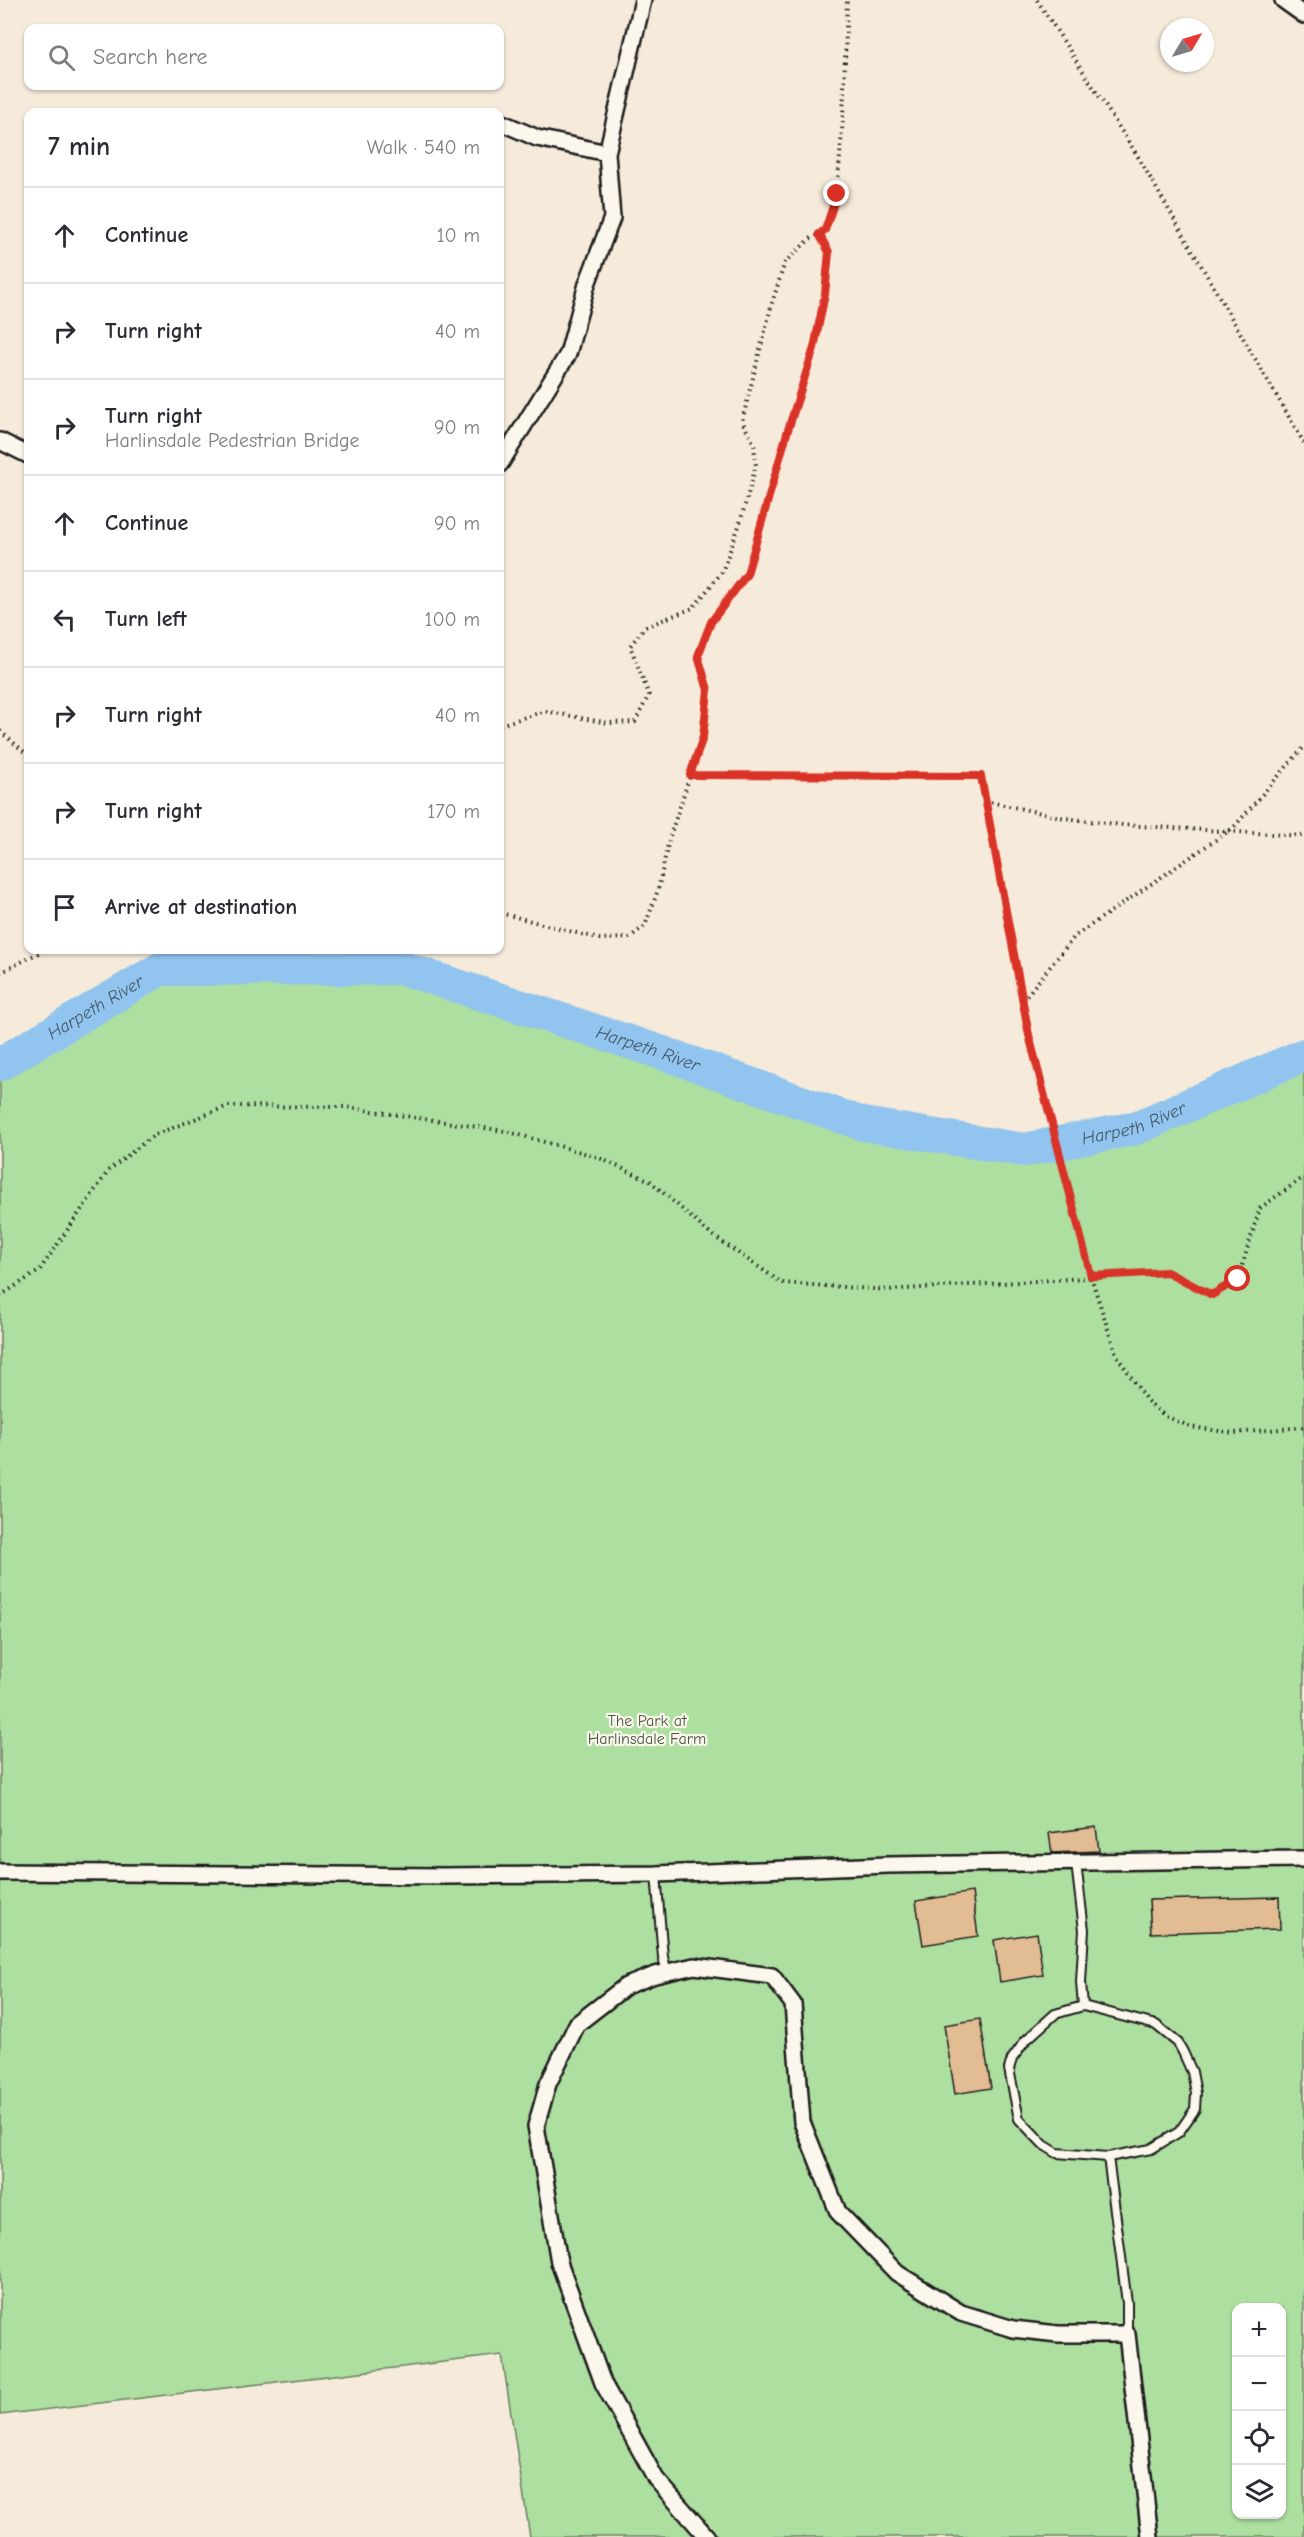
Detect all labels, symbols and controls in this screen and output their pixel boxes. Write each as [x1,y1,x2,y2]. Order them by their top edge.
north arrow [1160,18,1214,72]
search box [24,24,504,90]
icon: search [45,41,78,74]
text: Search here [93,44,208,70]
text: 7 min [48,132,110,162]
text: Walk · 540 m [367,136,480,159]
route end [823,180,849,206]
icon: ahead [48,219,81,252]
text: Continue [105,222,188,248]
text: 10 m [437,224,480,247]
icon: right [48,315,81,348]
text: Turn right [105,318,202,344]
text: 40 m [435,320,480,343]
text: Turn right [105,403,202,429]
icon: right [48,411,81,444]
text: 90 m [434,416,480,439]
text: Harlinsdale Pedestrian Bridge [105,429,360,452]
icon: ahead [48,507,81,540]
text: Continue [105,510,188,536]
text: 90 m [434,512,480,535]
icon: left [48,603,81,636]
text: Turn left [105,606,187,632]
text: 100 m [425,608,480,631]
icon: right [48,699,81,732]
text: Turn right [105,702,202,728]
text: 40 m [435,704,480,727]
icon: right [48,795,81,828]
text: Turn right [105,798,202,824]
text: 170 m [427,800,480,823]
icon: arrive [48,891,81,924]
text: Arrive at destination [105,894,297,920]
water label: Harpeth River [44,971,148,1044]
water label: Harpeth River [593,1022,703,1077]
water label: Harpeth River [1080,1097,1190,1149]
route start [1224,1265,1250,1291]
park label: The Park at Harlinsdale Farm [588,1712,706,1748]
map controls [1232,2303,1286,2519]
button: + [1232,2303,1286,2357]
button: − [1232,2357,1286,2411]
button: locate [1232,2411,1286,2465]
button: layers [1232,2465,1286,2519]

